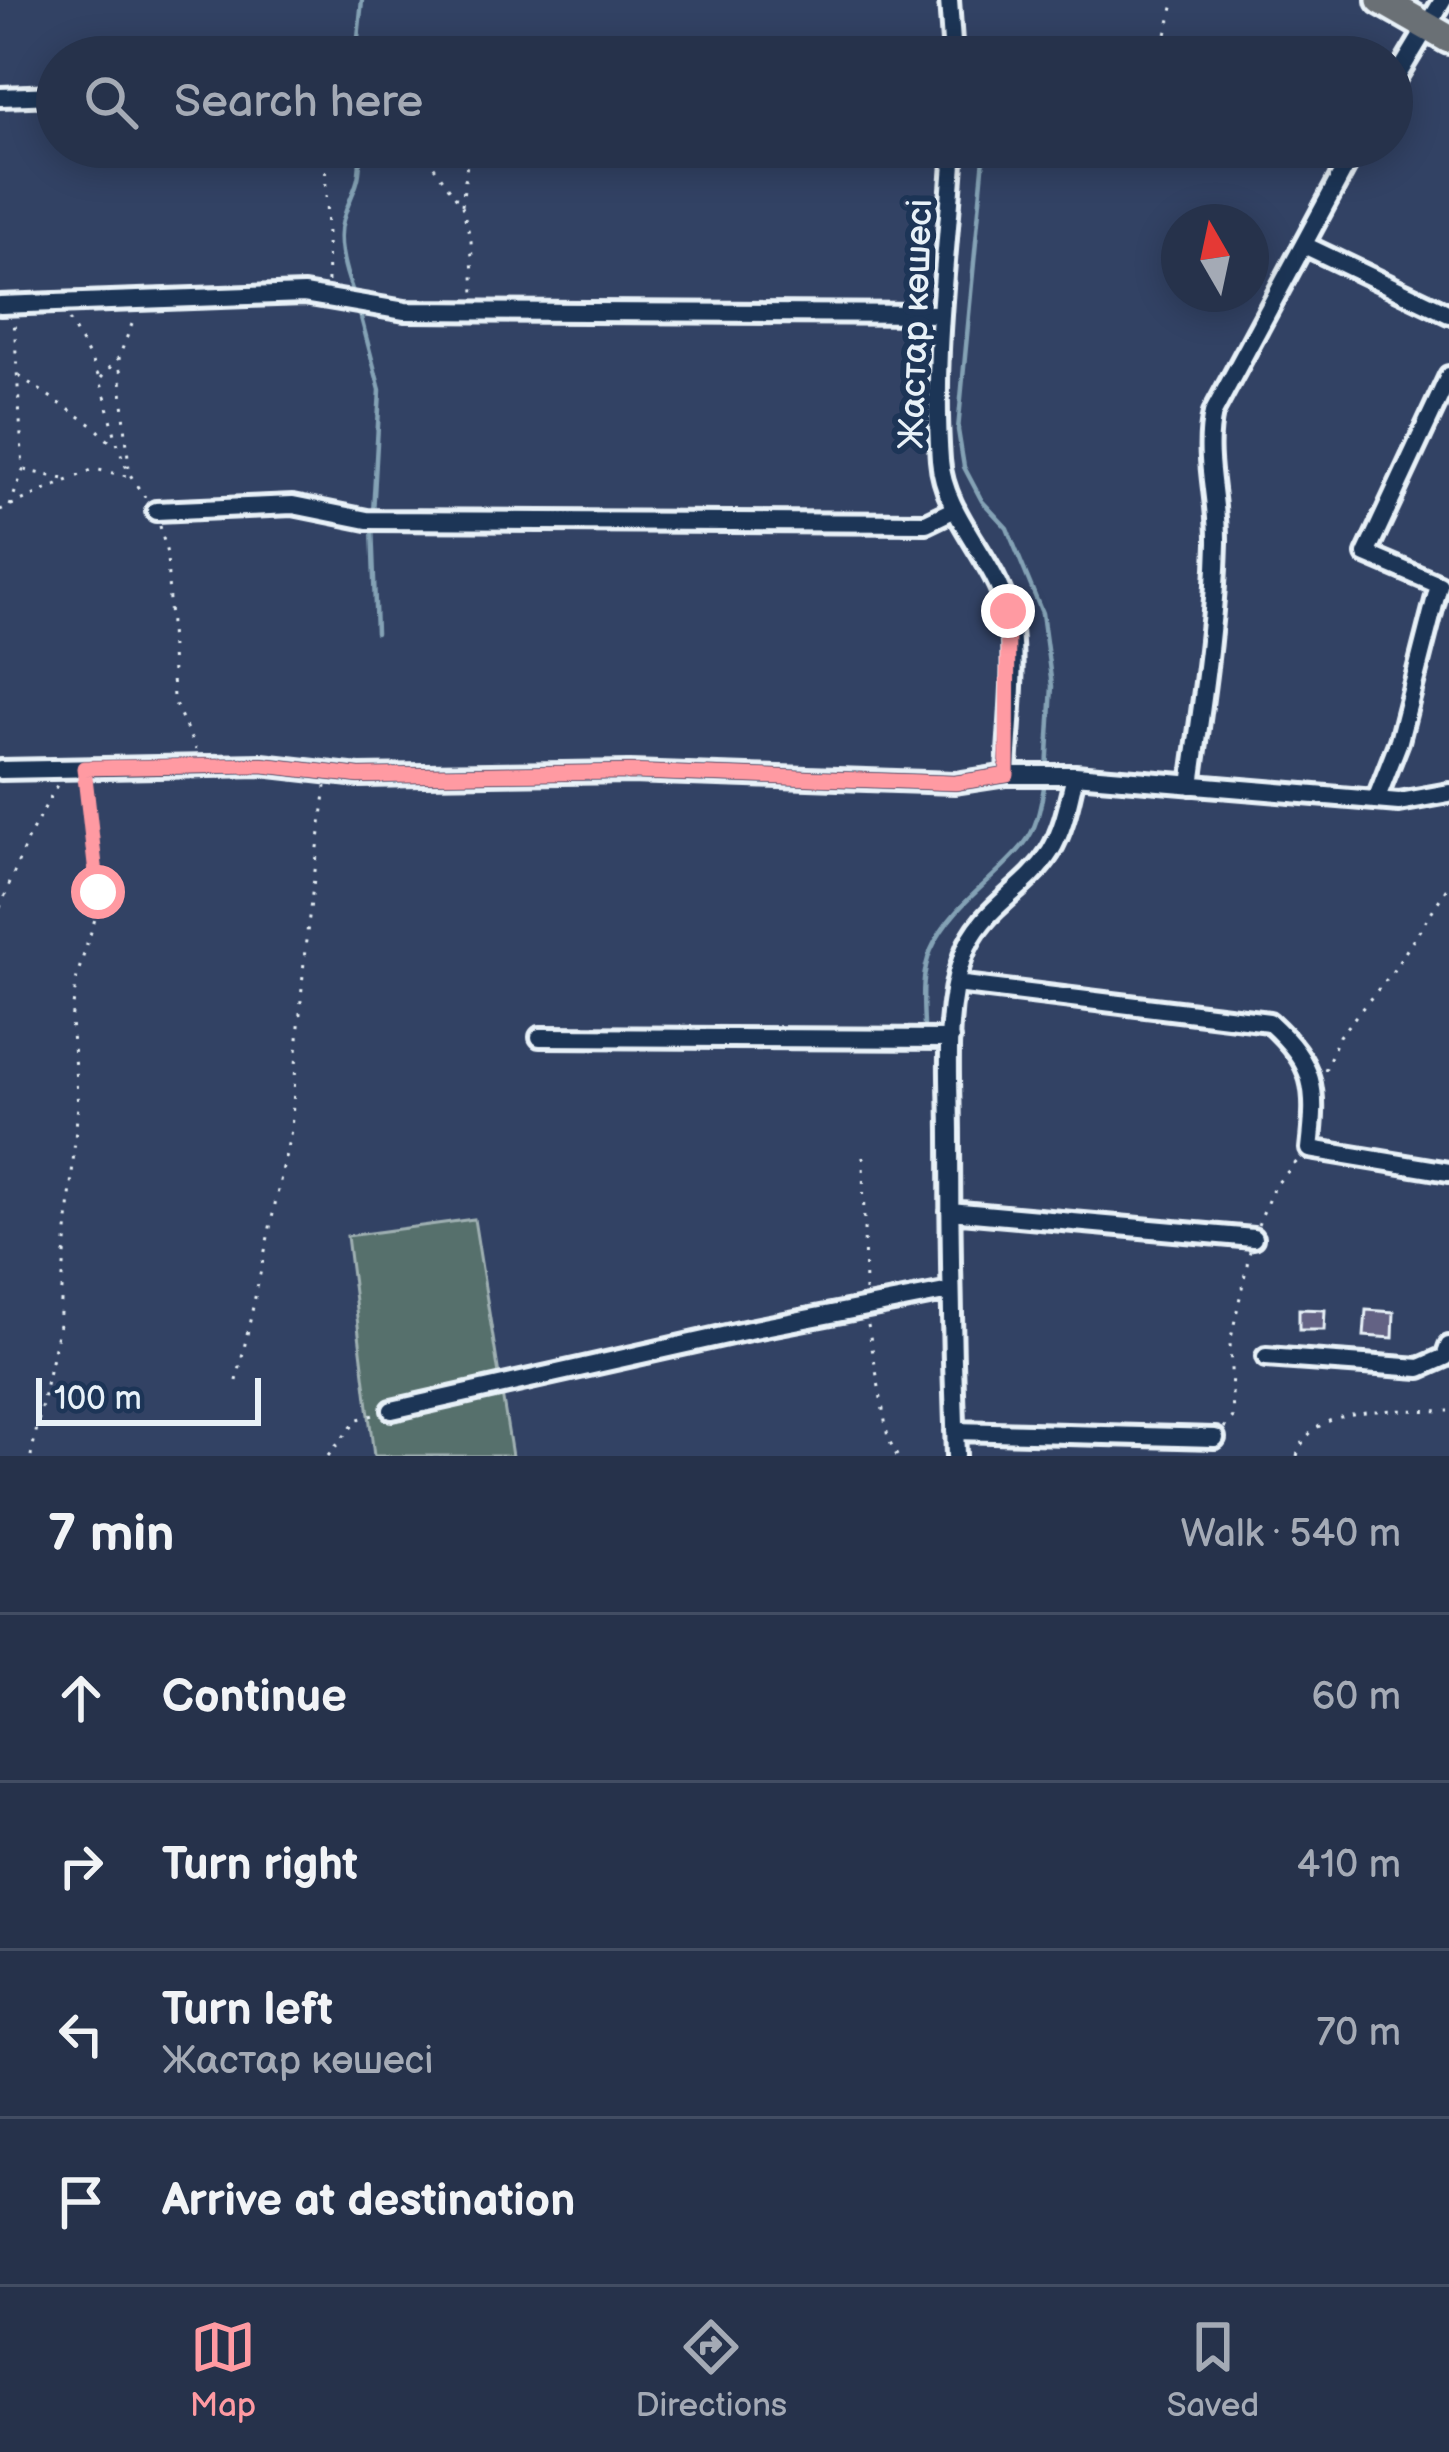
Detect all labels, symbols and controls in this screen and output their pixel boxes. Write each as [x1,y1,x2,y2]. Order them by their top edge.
search box [36,36,1413,168]
icon: search [78,69,144,135]
text: Search here [174,75,423,130]
street label: Жастар көшесі [891,198,942,450]
north arrow [1161,204,1269,312]
route end [981,584,1035,638]
route start [71,865,125,919]
scale bar [36,1372,261,1425]
text: 100 m [54,1379,142,1419]
text: 7 min [48,1504,174,1565]
text: Walk · 540 m [1180,1511,1401,1558]
icon: ahead [48,1665,114,1731]
text: Continue [162,1670,347,1725]
text: 60 m [1311,1674,1401,1721]
icon: right [48,1833,114,1899]
text: Turn right [162,1838,358,1893]
text: 410 m [1296,1842,1401,1889]
text: Turn left [162,1983,333,2038]
icon: left [48,2001,114,2067]
text: 70 m [1316,2010,1401,2057]
text: Жастар көшесі [162,2038,434,2085]
icon: arrive [48,2169,114,2235]
text: Arrive at destination [162,2174,575,2229]
tab: Map [190,2314,256,2426]
tab: Directions [635,2314,787,2426]
tab: Saved [1167,2314,1259,2426]

